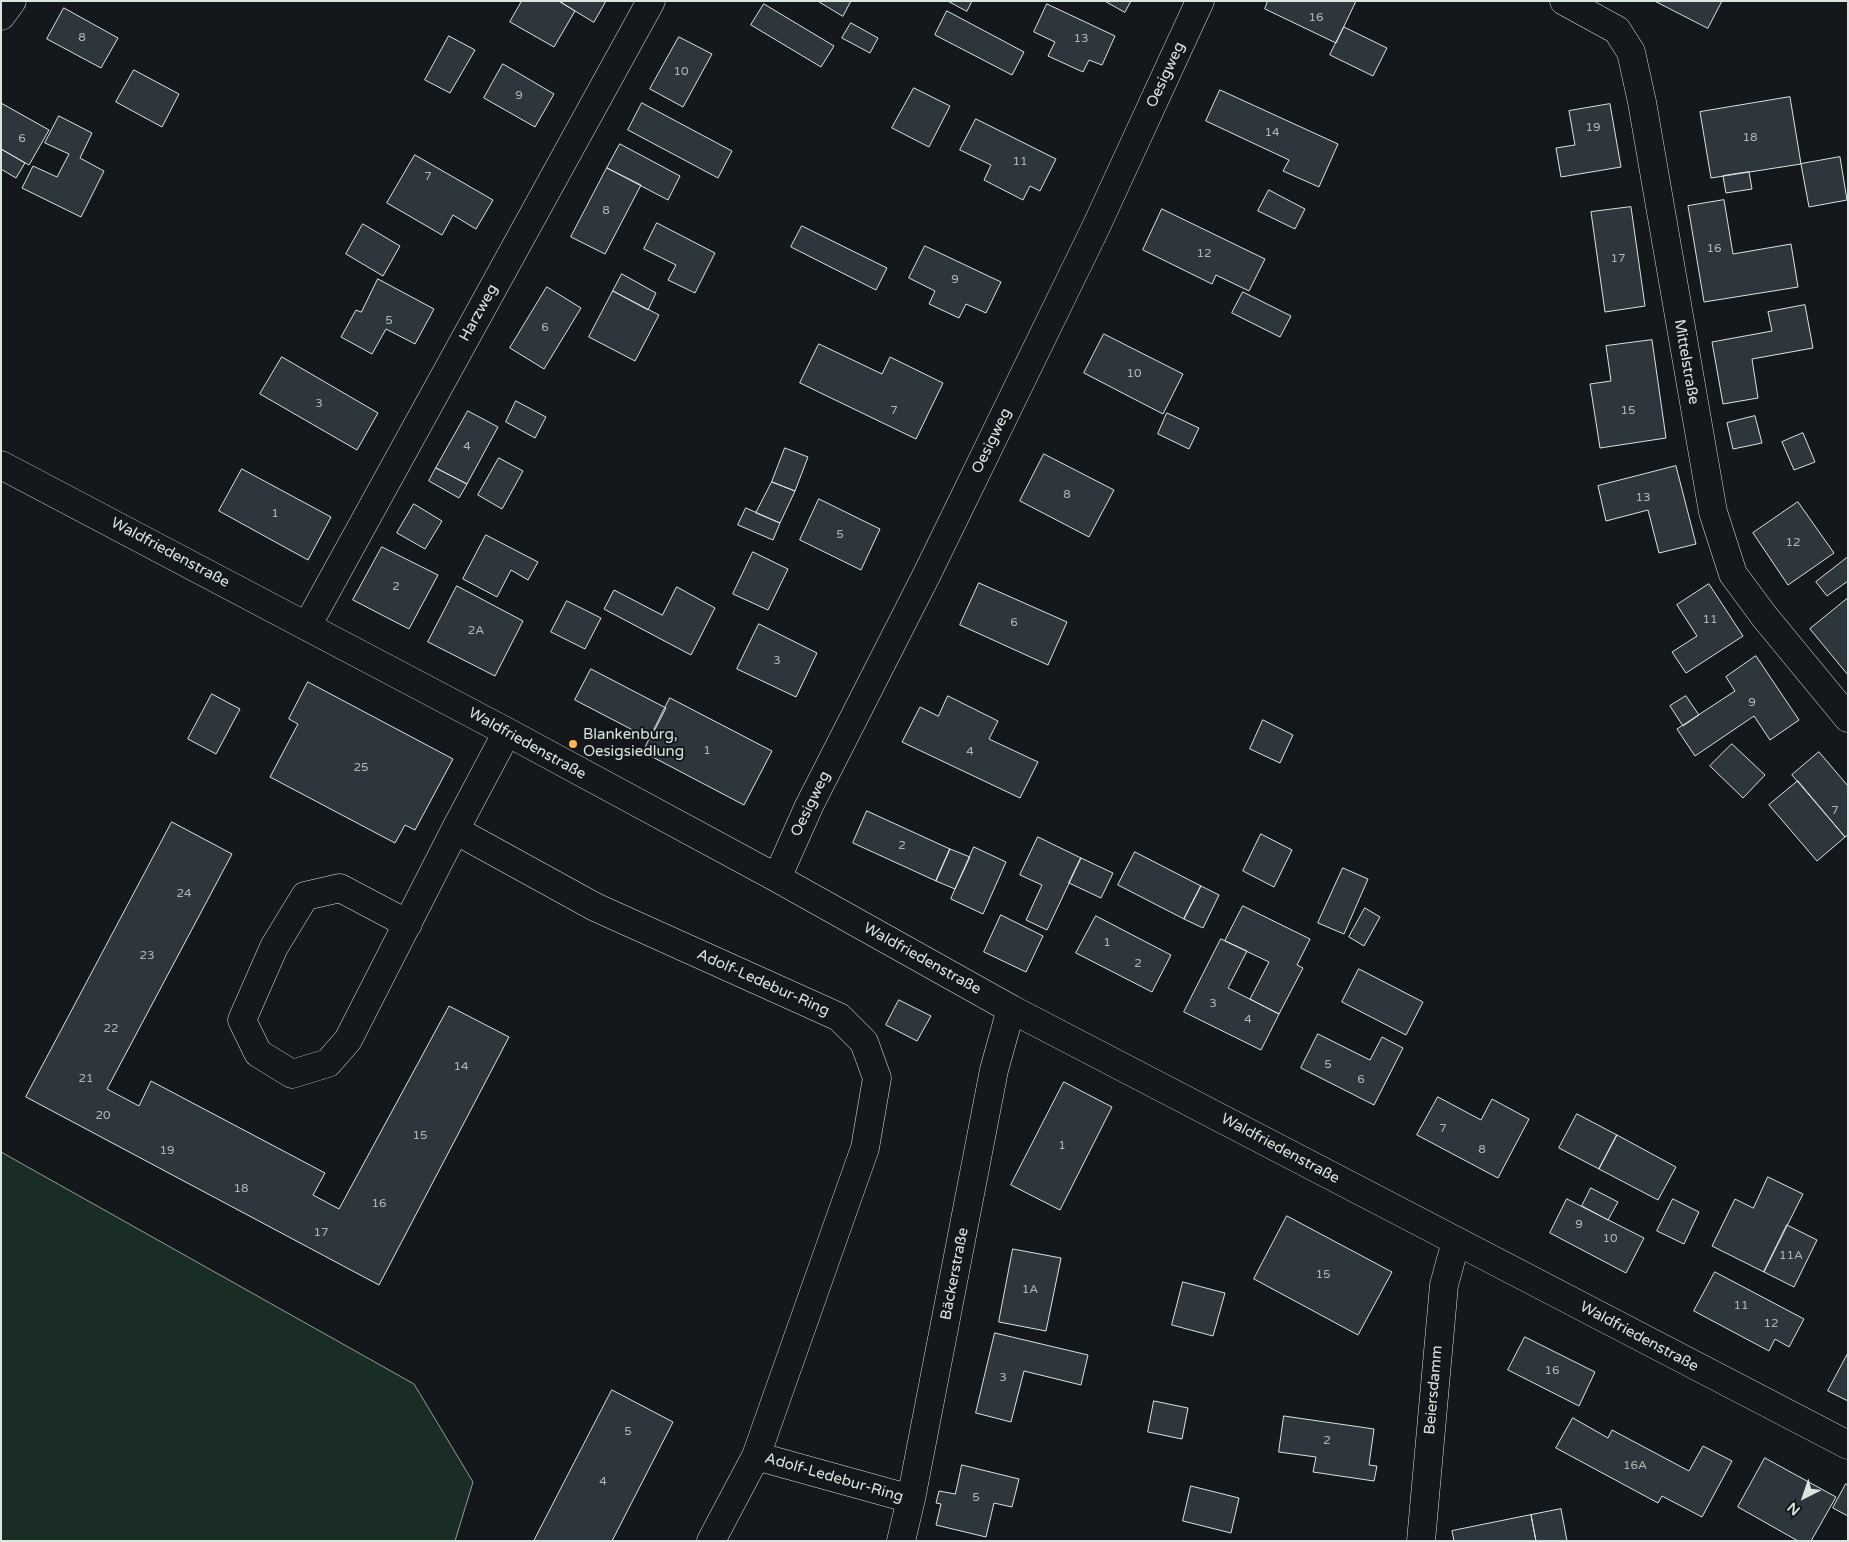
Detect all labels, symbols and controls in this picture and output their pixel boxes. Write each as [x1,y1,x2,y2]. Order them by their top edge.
house number: 16 [1308,11,1324,25]
house number: 8 [78,31,86,45]
house number: 13 [1073,32,1089,46]
street label: Oesigweg [1143,39,1189,111]
house number: 10 [673,65,689,79]
house number: 9 [515,89,523,103]
house number: 19 [1585,121,1601,135]
house number: 14 [1264,126,1280,140]
house number: 18 [1742,131,1758,145]
house number: 6 [18,132,26,146]
house number: 11 [1012,155,1028,169]
house number: 7 [424,170,432,184]
house number: 8 [602,204,610,218]
house number: 16 [1706,242,1722,256]
house number: 12 [1196,247,1212,261]
house number: 17 [1610,252,1626,266]
house number: 9 [951,273,959,287]
street label: Harzweg [456,281,502,345]
house number: 5 [385,314,393,328]
street label: Mittelstraße [1670,318,1702,406]
house number: 6 [541,321,549,335]
house number: 10 [1126,367,1142,381]
house number: 3 [315,397,323,411]
house number: 7 [890,404,898,418]
house number: 15 [1620,404,1636,418]
street label: Oesigweg [968,405,1016,477]
house number: 4 [463,440,471,454]
house number: 8 [1063,488,1071,502]
house number: 13 [1635,491,1651,505]
house number: 1 [271,507,279,521]
street label: Waldfriedenstraße [108,514,232,592]
house number: 5 [836,528,844,542]
house number: 12 [1785,536,1801,550]
house number: 2 [392,580,400,594]
house number: 11 [1702,613,1718,627]
house number: 6 [1010,616,1018,630]
house number: 2A [468,624,484,638]
house number: 3 [773,654,781,668]
house number: 9 [1748,696,1756,710]
street label: Waldfriedenstraße [465,704,589,784]
place label: Blankenburg, Oesigsiedlung [583,726,684,761]
marker: Blankenburg, Oesigsiedlung [567,738,579,750]
house number: 1 [703,744,711,758]
house number: 4 [966,745,974,759]
house number: 25 [353,761,369,775]
street label: Oesigweg [787,768,835,840]
house number: 7 [1831,804,1839,818]
house number: 2 [898,839,906,853]
house number: 24 [176,887,192,901]
street label: Waldfriedenstraße [860,919,984,999]
house number: 1 [1103,936,1111,950]
street label: Adolf-Ledebur-Ring [694,946,832,1020]
house number: 23 [139,949,155,963]
house number: 2 [1134,957,1142,971]
house number: 3 [1209,997,1217,1011]
house number: 4 [1244,1013,1252,1027]
house number: 22 [103,1022,119,1036]
house number: 5 [1324,1058,1332,1072]
house number: 14 [453,1060,469,1074]
house number: 21 [78,1072,94,1086]
house number: 6 [1357,1073,1365,1087]
house number: 20 [95,1109,111,1123]
street label: Waldfriedenstraße [1218,1110,1342,1188]
house number: 7 [1439,1122,1447,1136]
house number: 15 [412,1129,428,1143]
house number: 1 [1058,1139,1066,1153]
house number: 8 [1478,1143,1486,1157]
house number: 19 [159,1144,175,1158]
house number: 18 [233,1182,249,1196]
house number: 16 [371,1197,387,1211]
house number: 9 [1575,1218,1583,1232]
house number: 17 [313,1226,329,1240]
street label: Bäckerstraße [937,1226,973,1322]
house number: 10 [1602,1232,1618,1246]
house number: 11A [1779,1249,1803,1263]
house number: 15 [1315,1268,1331,1282]
house number: 1A [1022,1283,1038,1297]
street label: Waldfriedenstraße [1577,1298,1701,1376]
house number: 11 [1733,1299,1749,1313]
house number: 12 [1763,1317,1779,1331]
street label: Beiersdamm [1421,1345,1447,1435]
house number: 16 [1544,1364,1560,1378]
house number: 3 [999,1371,1007,1385]
house number: 5 [624,1425,632,1439]
house number: 2 [1323,1434,1331,1448]
street label: Adolf-Ledebur-Ring [763,1450,905,1506]
house number: 16A [1623,1459,1647,1473]
north arrow [1779,1472,1829,1522]
house number: 4 [599,1475,607,1489]
house number: 5 [972,1491,980,1505]
text: N [1784,1499,1804,1519]

